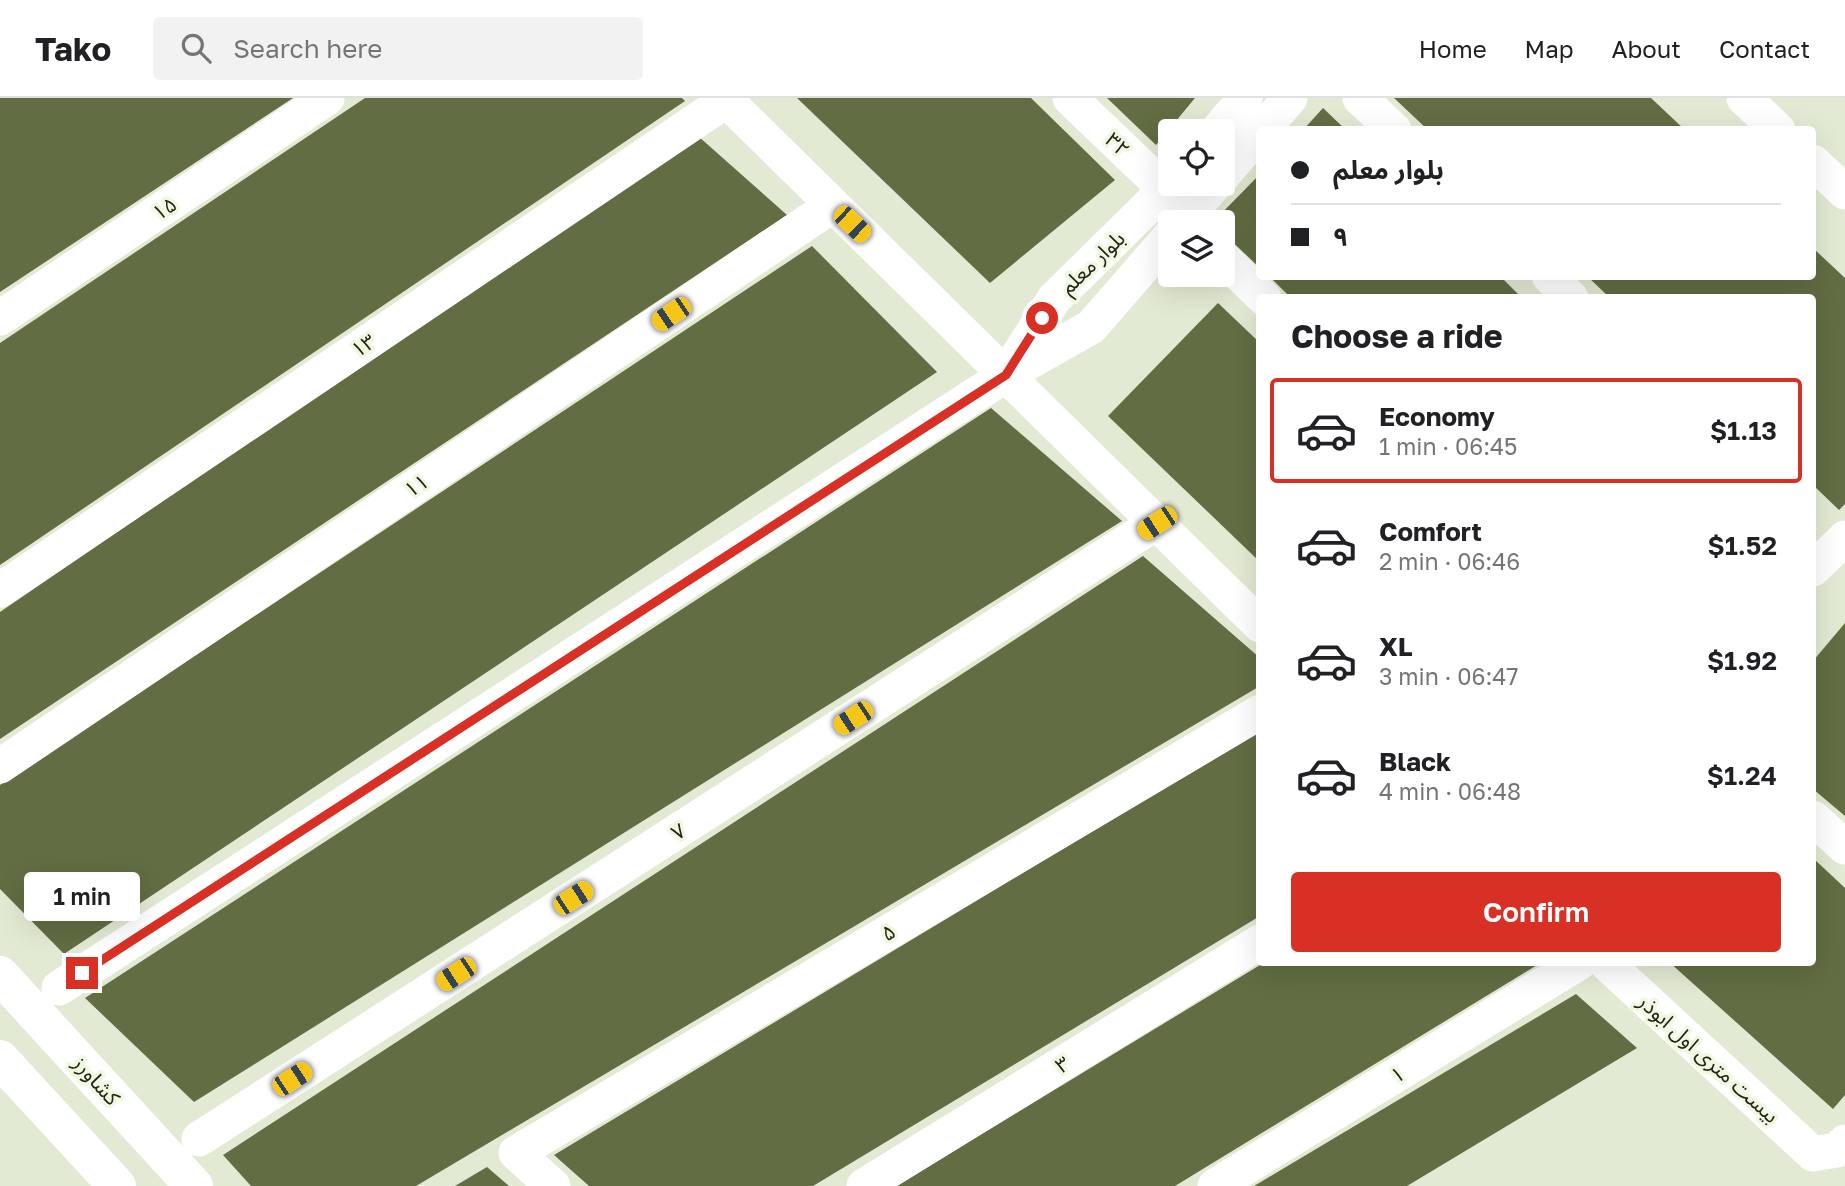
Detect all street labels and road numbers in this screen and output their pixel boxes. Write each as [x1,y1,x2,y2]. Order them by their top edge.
street label: ۳۲ [1100,126,1136,162]
street label: ۱۵ [147,191,181,225]
street label: بلوار معلم [1054,225,1132,301]
street label: ۱۳ [346,328,380,362]
street label: ۱۱ [399,468,433,502]
street label: ۷ [666,817,690,845]
street label: ۵ [876,918,900,946]
street label: بیست متری اول ابوذر [1633,987,1785,1128]
street label: کشاورز [67,1049,126,1110]
street label: ۳ [1050,1050,1074,1078]
street label: ۱ [1385,1060,1409,1088]

